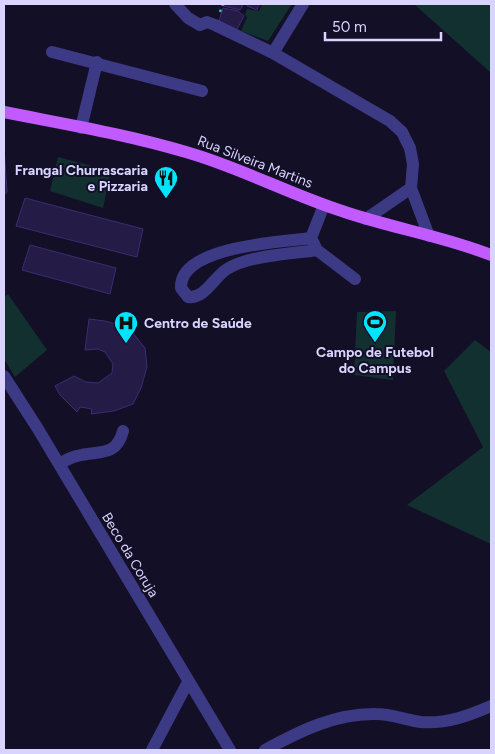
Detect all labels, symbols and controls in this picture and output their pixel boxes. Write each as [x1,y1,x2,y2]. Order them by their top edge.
scale bar [325,10,441,42]
text: 50 m [332,18,367,36]
street label: Rua Silveira Martins [195,132,315,192]
place label: Frangal Churrascaria e Pizzaria [15,162,148,195]
restaurant icon: Frangal Churrascaria e Pizzaria [153,165,179,199]
sports icon: Campo de Futebol do Campus [362,309,388,343]
hospital icon: Centro de Saúde [113,310,139,344]
place label: Centro de Saúde [144,315,252,332]
place label: Campo de Futebol do Campus [316,344,434,377]
street label: Beco da Coruja [98,510,162,600]

